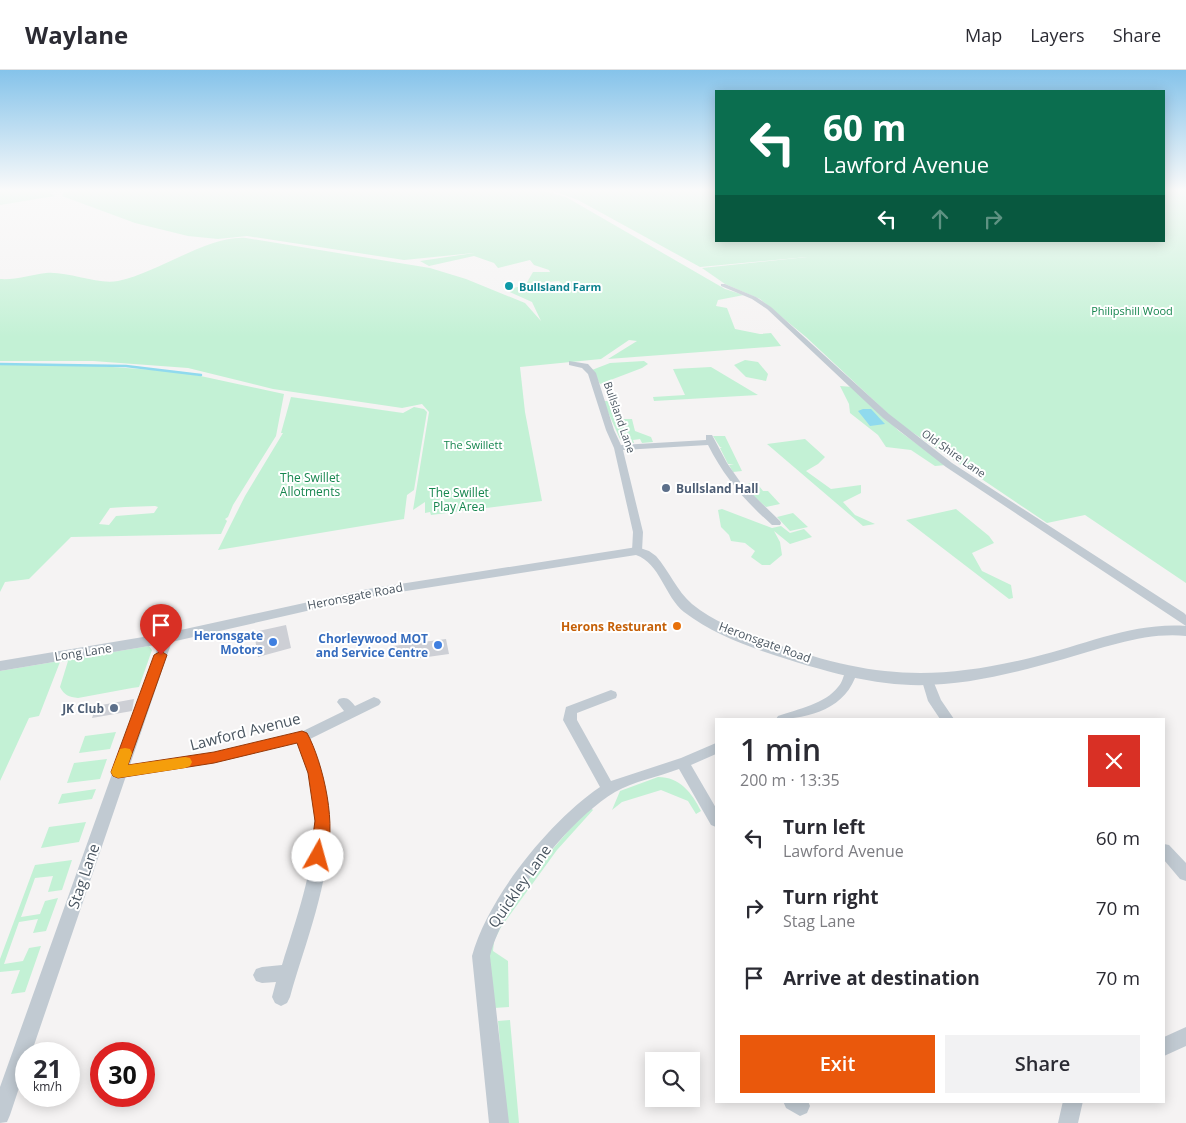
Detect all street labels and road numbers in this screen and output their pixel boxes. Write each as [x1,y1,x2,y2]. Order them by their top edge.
street label: Bullsland Lane [601,379,639,455]
street label: Old Shire Lane [919,425,989,481]
street label: Heronsgate Road [306,578,404,614]
street label: Heronsgate Road [717,617,813,667]
street label: Long Lane [53,639,113,665]
street label: Lawford Avenue [188,708,302,754]
street label: Quickley Lane [483,840,555,932]
street label: Stag Lane [63,841,103,911]

